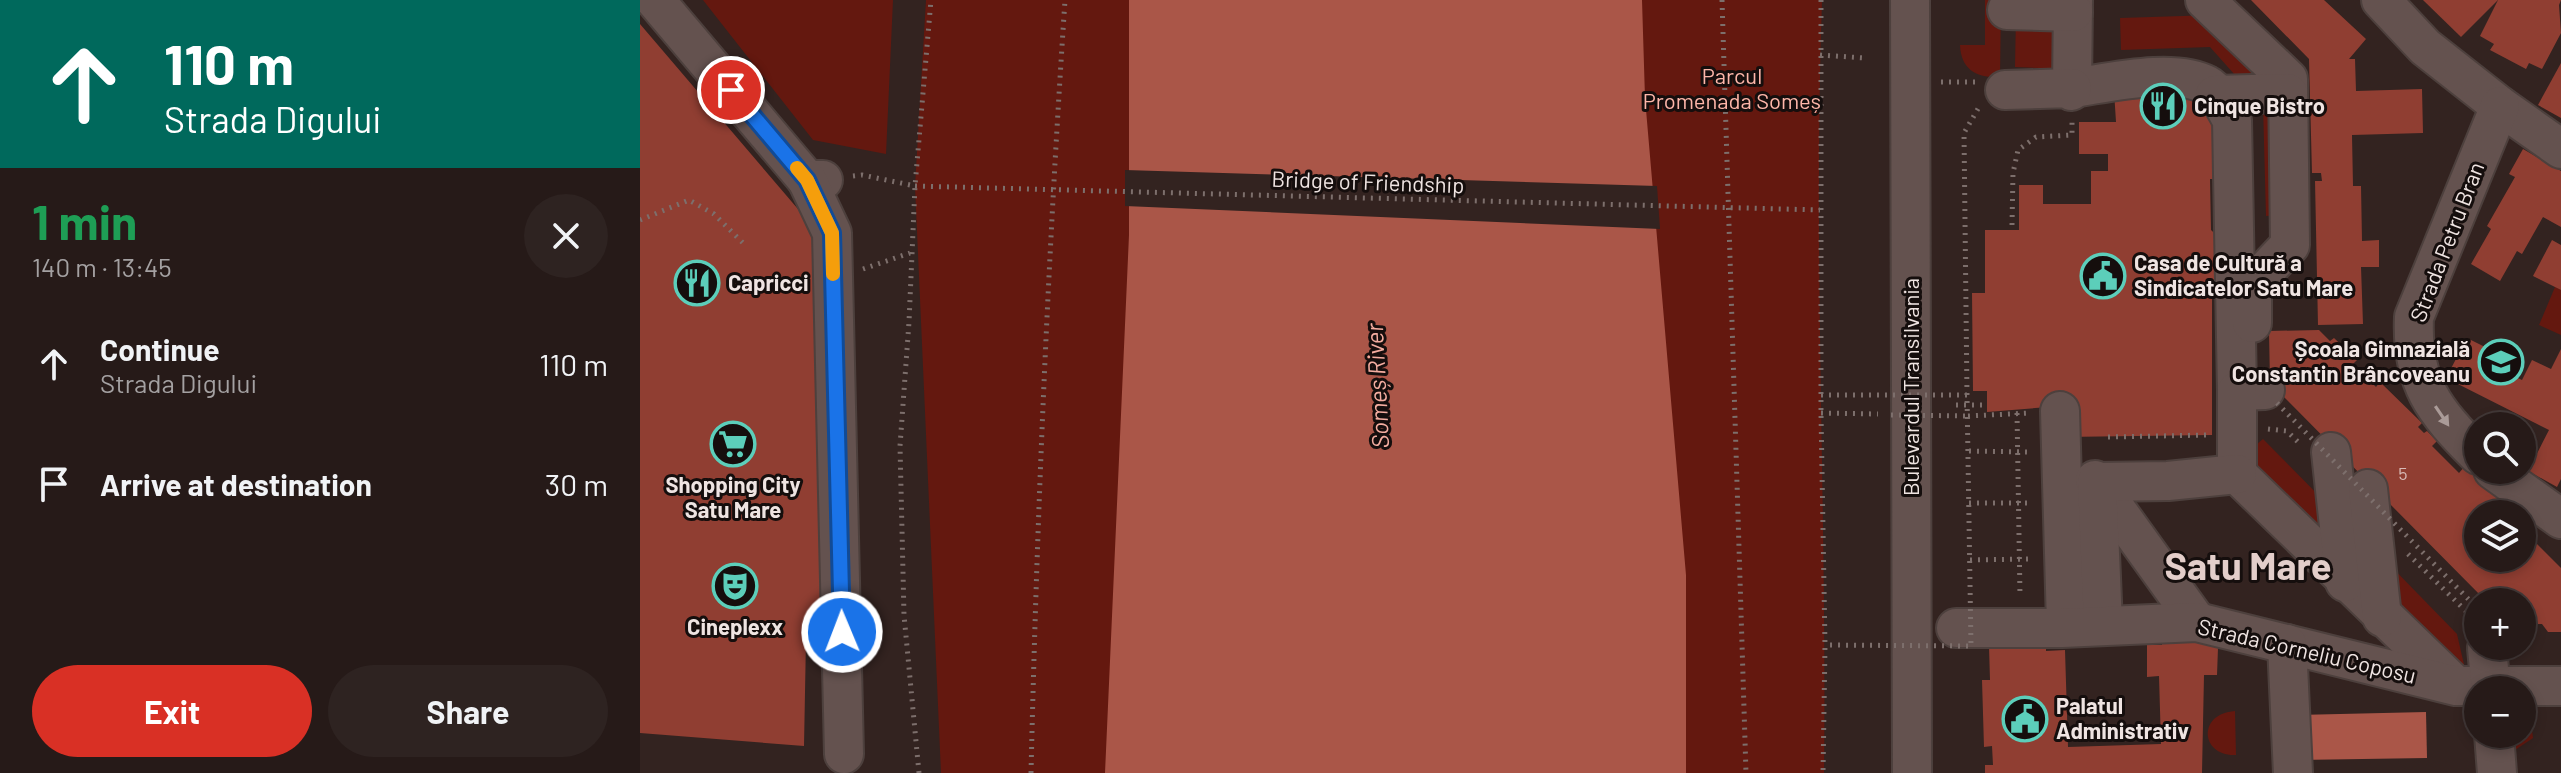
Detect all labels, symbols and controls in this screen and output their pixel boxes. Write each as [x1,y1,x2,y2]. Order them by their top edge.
text: 110 m [164,29,294,96]
icon: ahead [32,32,136,136]
pin [697,56,765,124]
park label: Parcul Promenada Someș [1643,62,1821,113]
icon: arrive [709,68,753,112]
restaurant icon: Cinque Bistro [2139,82,2187,130]
place label: Cinque Bistro [2194,92,2325,118]
text: Strada Digului [164,97,382,140]
street label: Strada Petru Bran [2404,158,2488,325]
street label: Bridge of Friendship [1271,165,1465,197]
text: 1 min [32,192,137,250]
button: close [524,194,608,278]
place label: Casa de Cultură a Sindicatelor Satu Mare [2134,249,2353,300]
text: 140 m · 13:45 [32,251,172,282]
public building icon: Casa de Cultură a Sindicatelor Satu Mare [2079,252,2127,300]
restaurant icon: Capricci [673,259,721,307]
place label: Capricci [728,269,809,295]
street label: Bulevardul Transilvania [1897,278,1923,496]
water label: Someș River [1359,321,1394,449]
text: Continue [100,331,220,367]
place label: Școala Gimnazială Constantin Brâncoveanu [2232,335,2470,386]
school or university icon: Școala Gimnazială Constantin Brâncoveanu [2477,338,2525,386]
icon: ahead [32,342,76,386]
text: 110 m [539,346,608,382]
text: Strada Digului [100,367,257,398]
one-way arrow [2435,406,2450,427]
map controls [2464,412,2536,748]
button: search [2464,412,2536,484]
supermarket icon: Shopping City Satu Mare [709,420,757,468]
icon: arrive [32,462,76,506]
house number: 5 [2398,462,2408,484]
text: Arrive at destination [100,466,372,502]
text: 30 m [545,466,608,502]
place label: Shopping City Satu Mare [665,471,801,522]
button: layers [2464,500,2536,572]
district label: Satu Mare [2165,542,2331,588]
theatre icon: Cineplexx [711,562,759,610]
button: + [2464,588,2536,660]
position arrow [800,590,884,674]
street label: Strada Corneliu Coposu [2196,612,2419,688]
place label: Cineplexx [687,613,783,639]
button: Exit [32,665,312,757]
button: Share [328,665,608,757]
button: − [2464,676,2536,748]
place label: Palatul Administrativ [2056,692,2189,743]
public building icon: Palatul Administrativ [2001,695,2049,743]

